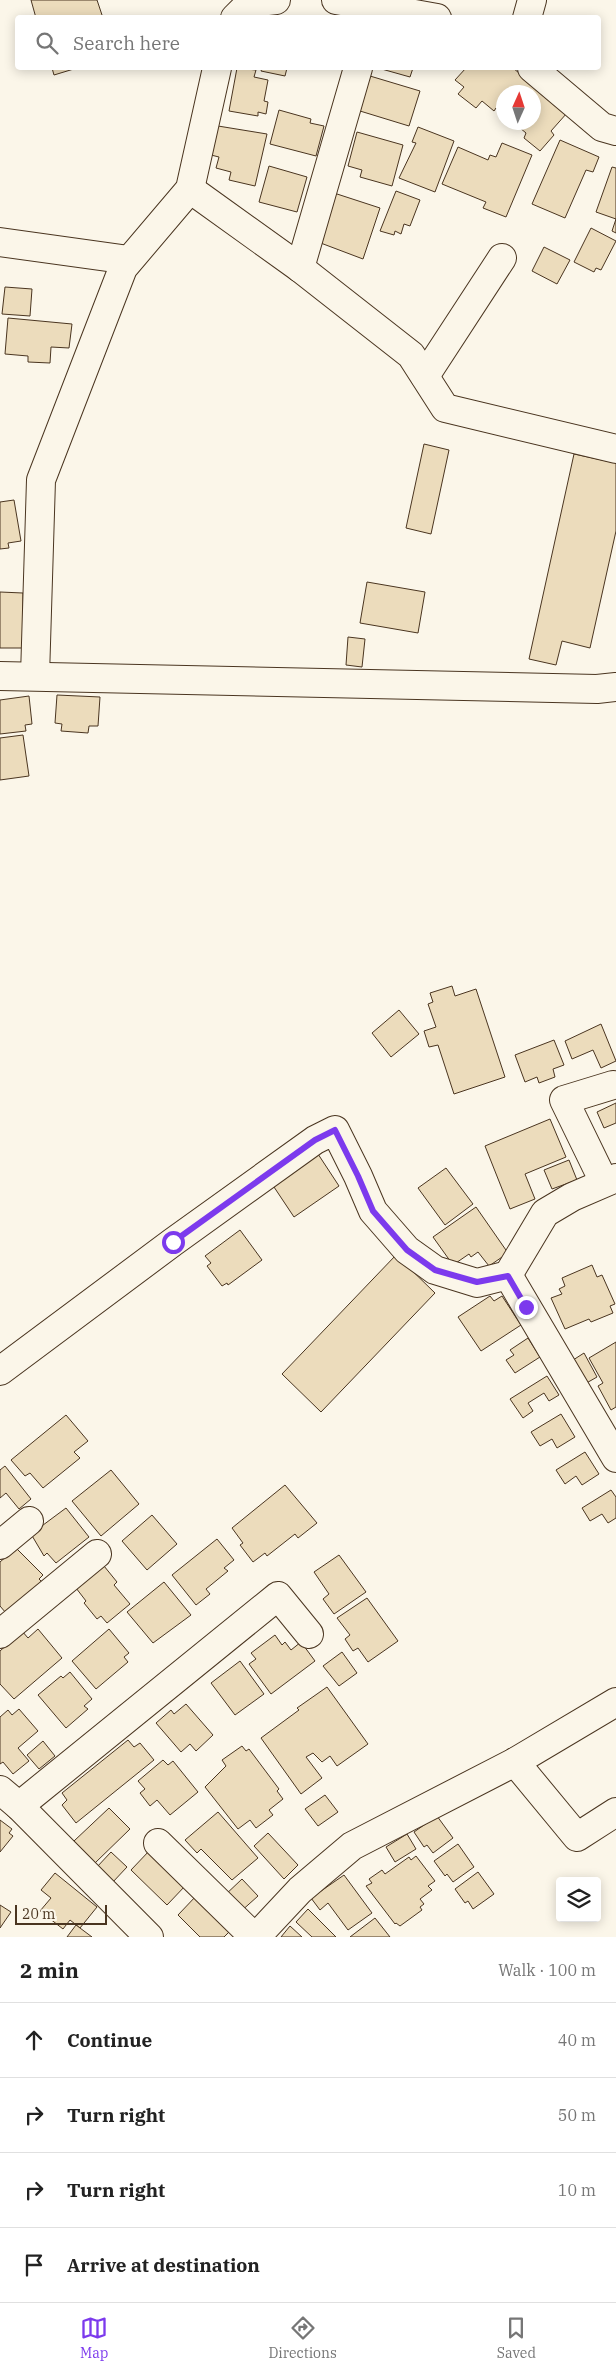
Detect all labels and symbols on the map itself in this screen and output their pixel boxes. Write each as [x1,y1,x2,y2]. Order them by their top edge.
north arrow [496,85,541,130]
route start [162,1231,185,1254]
route end [515,1296,538,1319]
scale bar [15,1902,108,1925]

